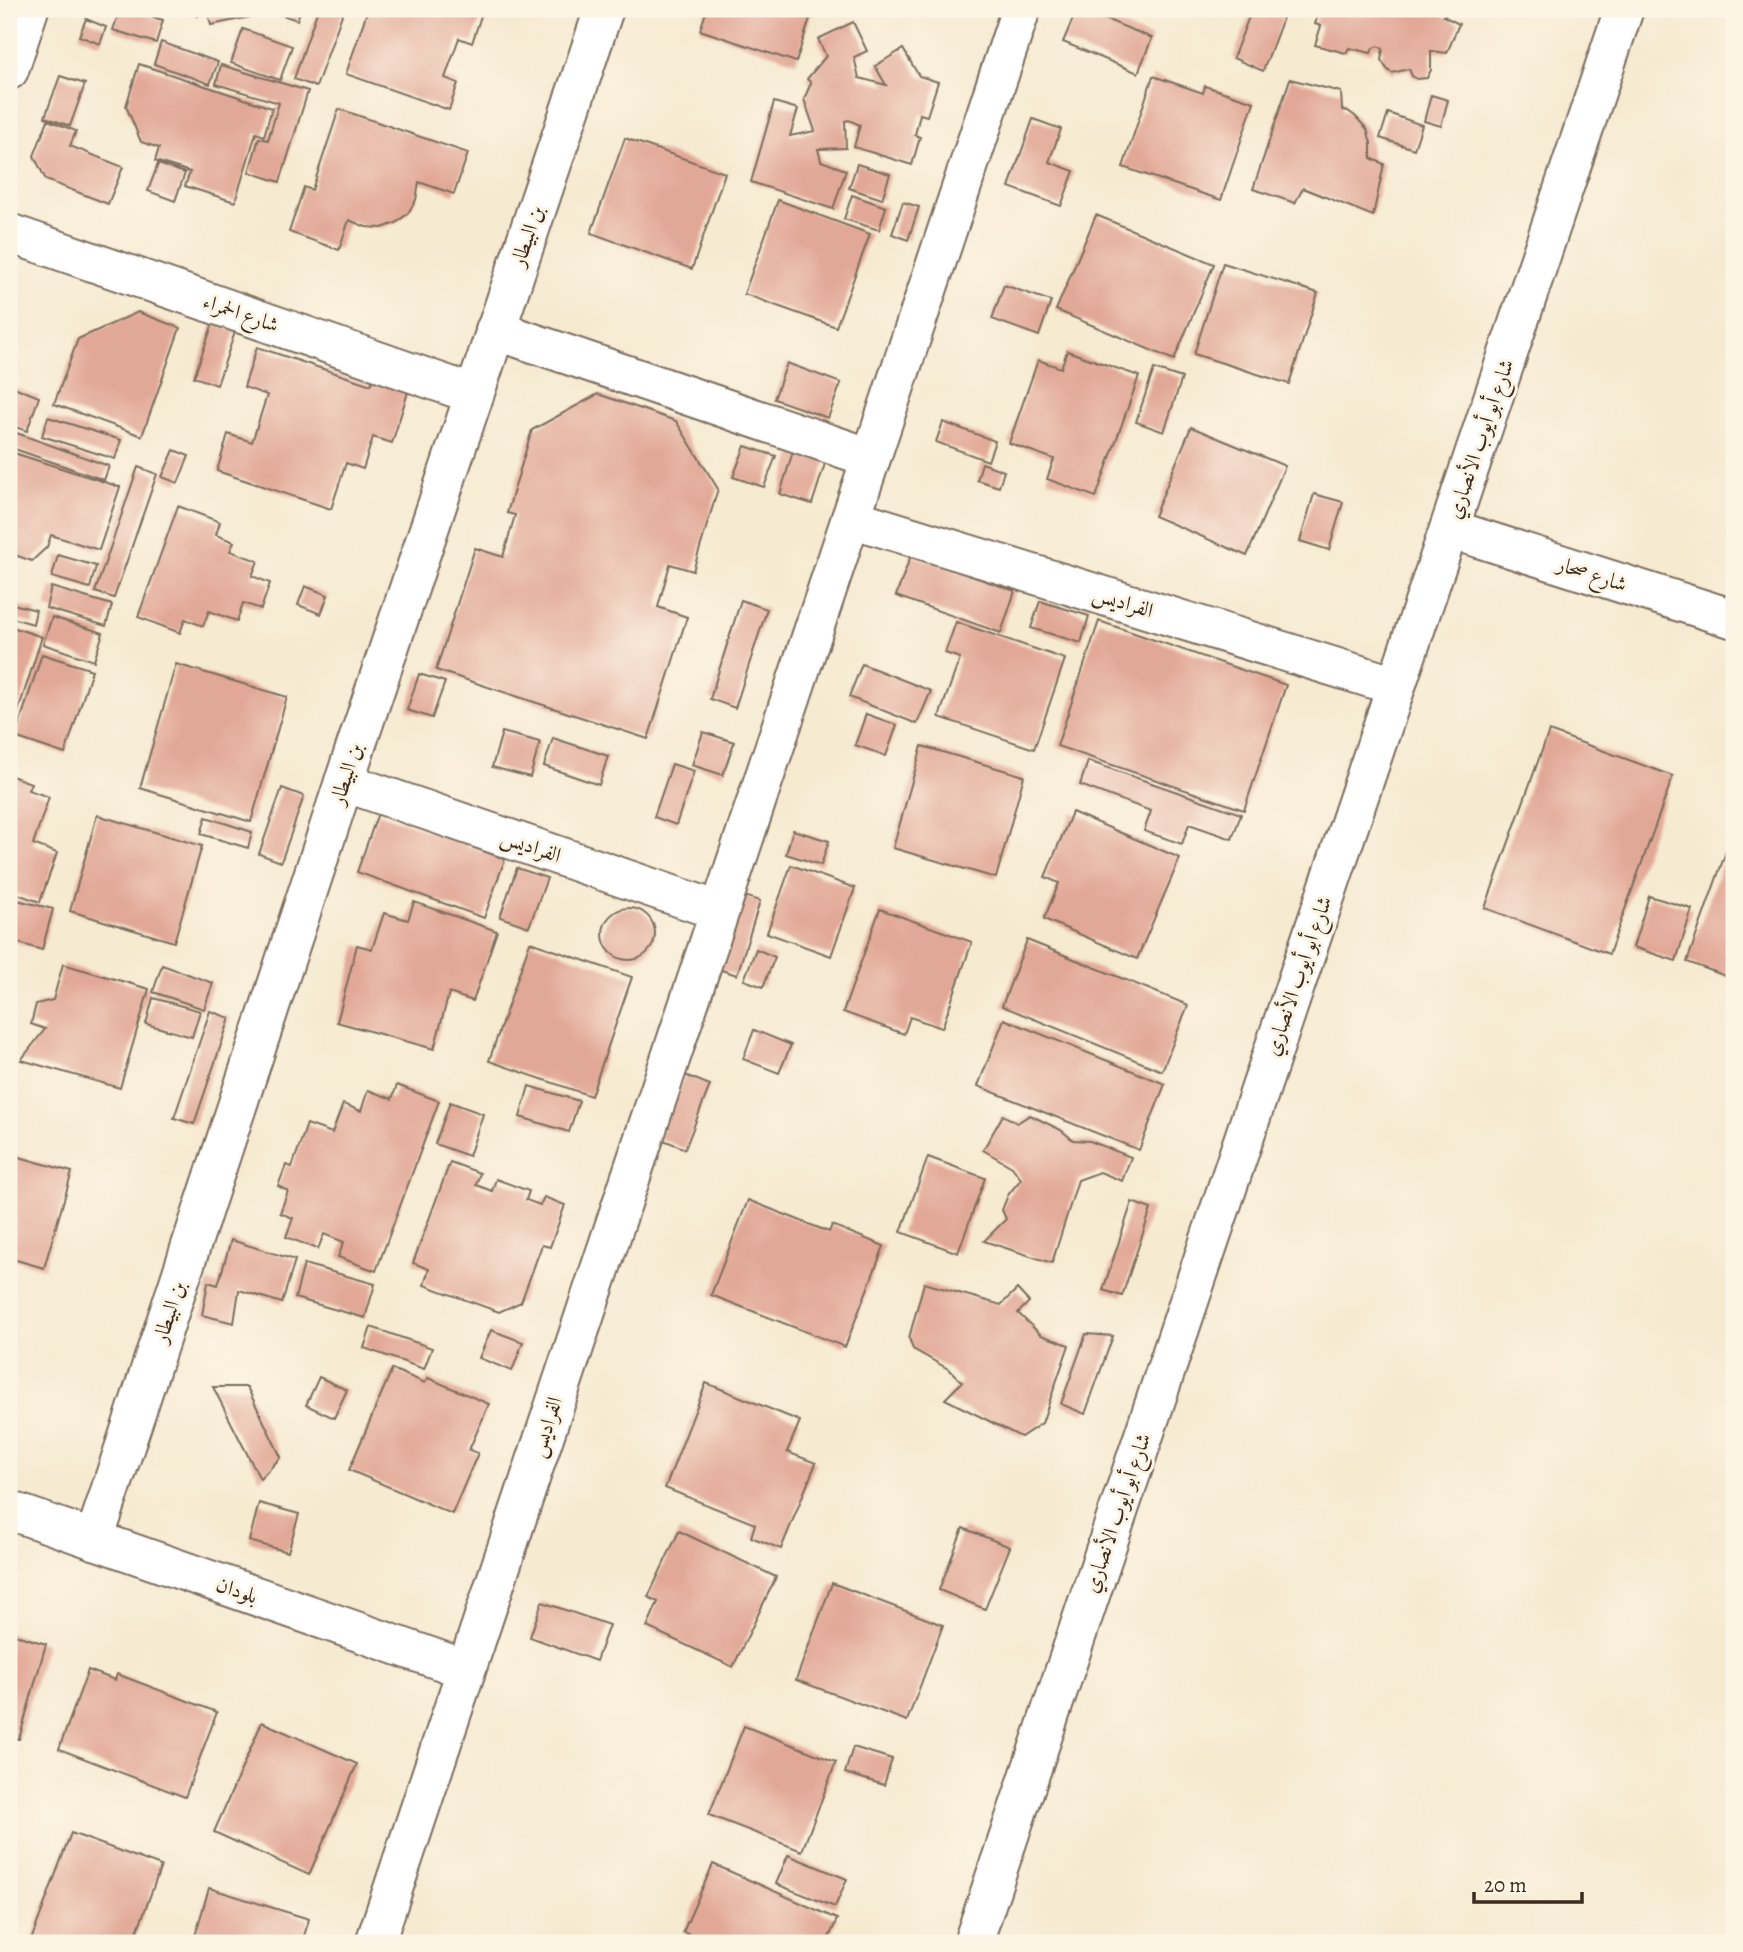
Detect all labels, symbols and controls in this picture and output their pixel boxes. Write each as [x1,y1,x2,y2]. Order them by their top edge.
street label: بن البيطار [503,202,551,272]
street label: شارع الحمراء [198,287,283,343]
street label: شارع أبو أيوب الأنصاري [1439,355,1524,524]
street label: شارع صحار [1550,549,1631,602]
street label: الفراديس [1089,580,1157,624]
street label: بن البيطار [322,740,369,810]
street label: الفراديس [497,823,565,869]
street label: شارع أبو أيوب الأنصاري [1257,892,1342,1061]
street label: بن البيطار [145,1278,192,1348]
street label: الفراديس [523,1393,569,1461]
street label: شارع أبو أيوب الأنصاري [1076,1429,1161,1598]
street label: بلودان [213,1570,261,1610]
scale bar [1474,1861,1582,1905]
text: 20 m [1484,1871,1527,1899]

